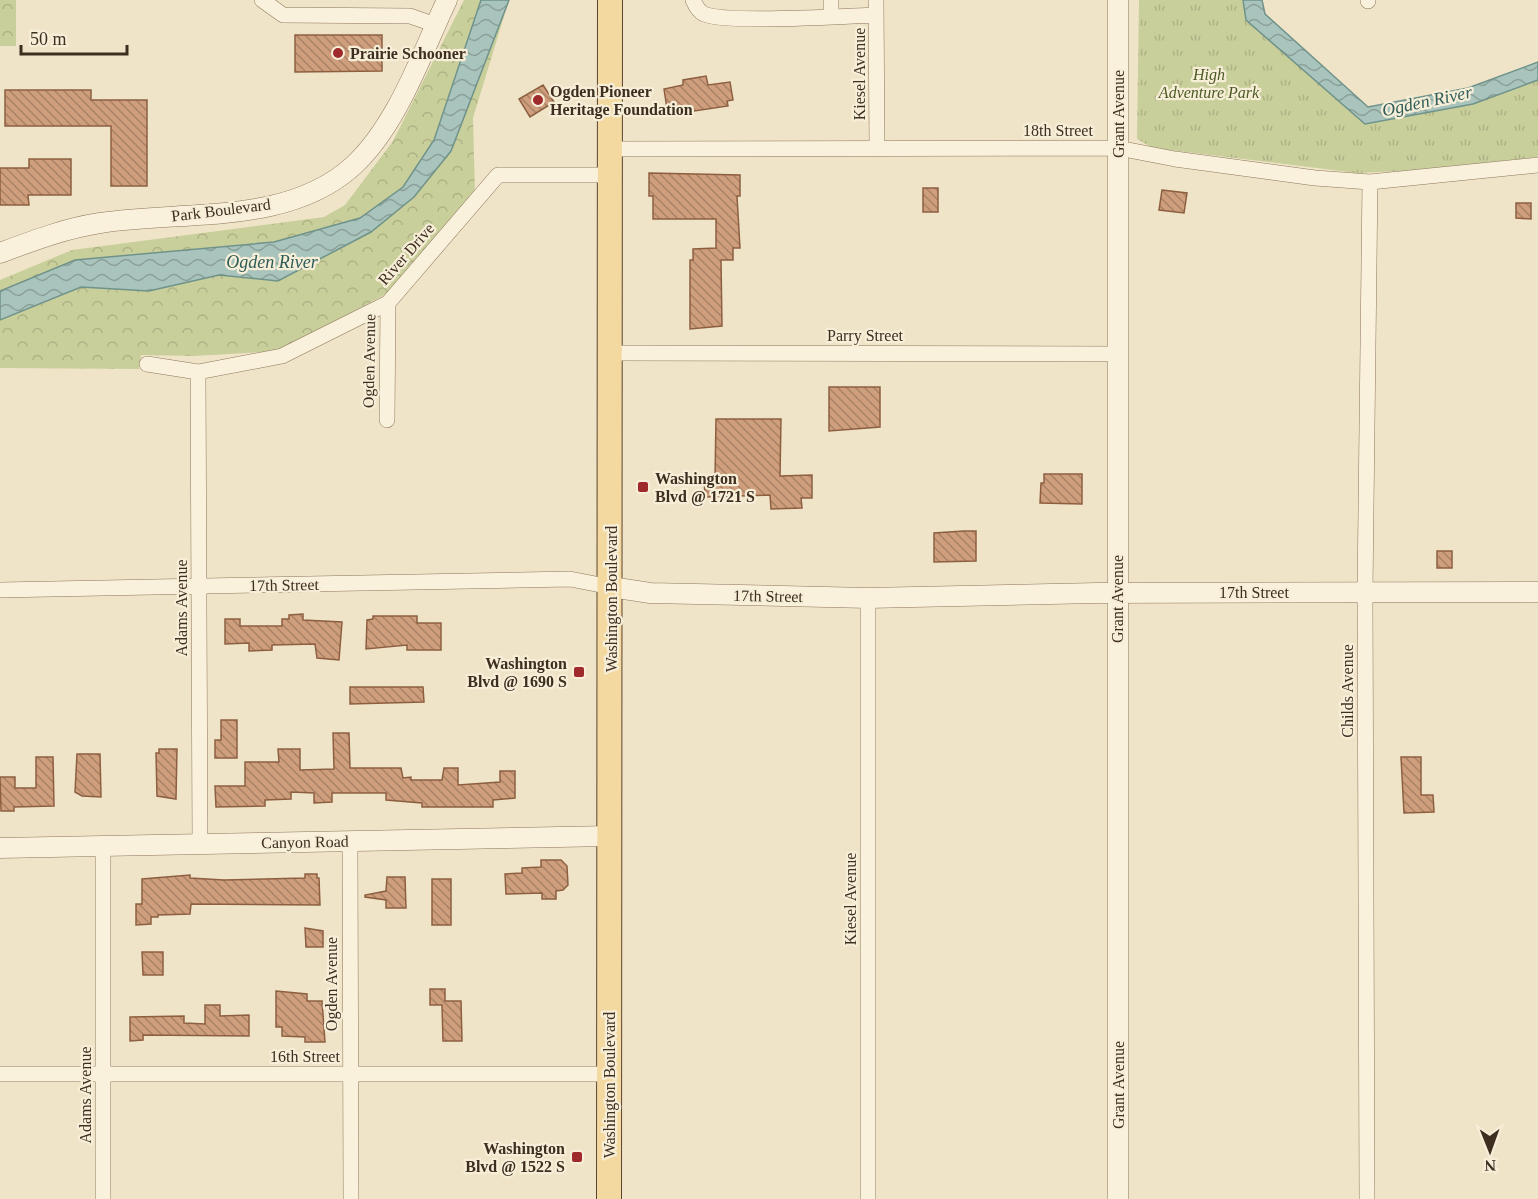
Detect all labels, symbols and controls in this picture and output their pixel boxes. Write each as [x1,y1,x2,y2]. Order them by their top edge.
scale bar [21,18,128,56]
street label: Kiesel Avenue [851,28,868,120]
text: 50 m [30,29,67,49]
place label: Prairie Schooner [350,45,466,62]
marker: Prairie Schooner [331,46,345,60]
park label: High Adventure Park [1158,66,1260,101]
street label: Grant Avenue [1110,70,1127,158]
water label: Ogden River [1380,82,1475,120]
place label: Ogden Pioneer Heritage Foundation [550,83,693,119]
marker: Ogden Pioneer Heritage Foundation [531,93,545,107]
street label: 18th Street [1023,122,1093,139]
street label: Park Boulevard [170,195,272,225]
street label: River Drive [375,220,437,288]
water label: Ogden River [226,252,319,272]
street label: Ogden Avenue [360,314,379,408]
street label: Parry Street [827,327,904,345]
place label: Washington Blvd @ 1721 S [655,470,755,506]
marker: Washington Blvd @ 1721 S [636,480,650,494]
street label: Washington Boulevard [603,526,621,672]
street label: Grant Avenue [1109,555,1126,643]
street label: Adams Avenue [173,559,190,657]
street label: 17th Street [249,576,320,594]
street label: 17th Street [1219,584,1289,601]
street label: 17th Street [733,587,804,605]
street label: Childs Avenue [1339,644,1356,738]
place label: Washington Blvd @ 1690 S [467,655,567,691]
marker: Washington Blvd @ 1690 S [572,665,586,679]
street label: Canyon Road [261,833,349,852]
street label: Kiesel Avenue [842,853,859,945]
street label: Ogden Avenue [323,937,341,1031]
street label: Washington Boulevard [601,1012,619,1158]
street label: Grant Avenue [1110,1041,1127,1129]
street label: Adams Avenue [77,1046,94,1144]
street label: 16th Street [270,1048,340,1065]
north arrow [1460,1121,1520,1181]
place label: Washington Blvd @ 1522 S [465,1140,565,1176]
marker: Washington Blvd @ 1522 S [570,1150,584,1164]
text: N [1484,1157,1496,1174]

